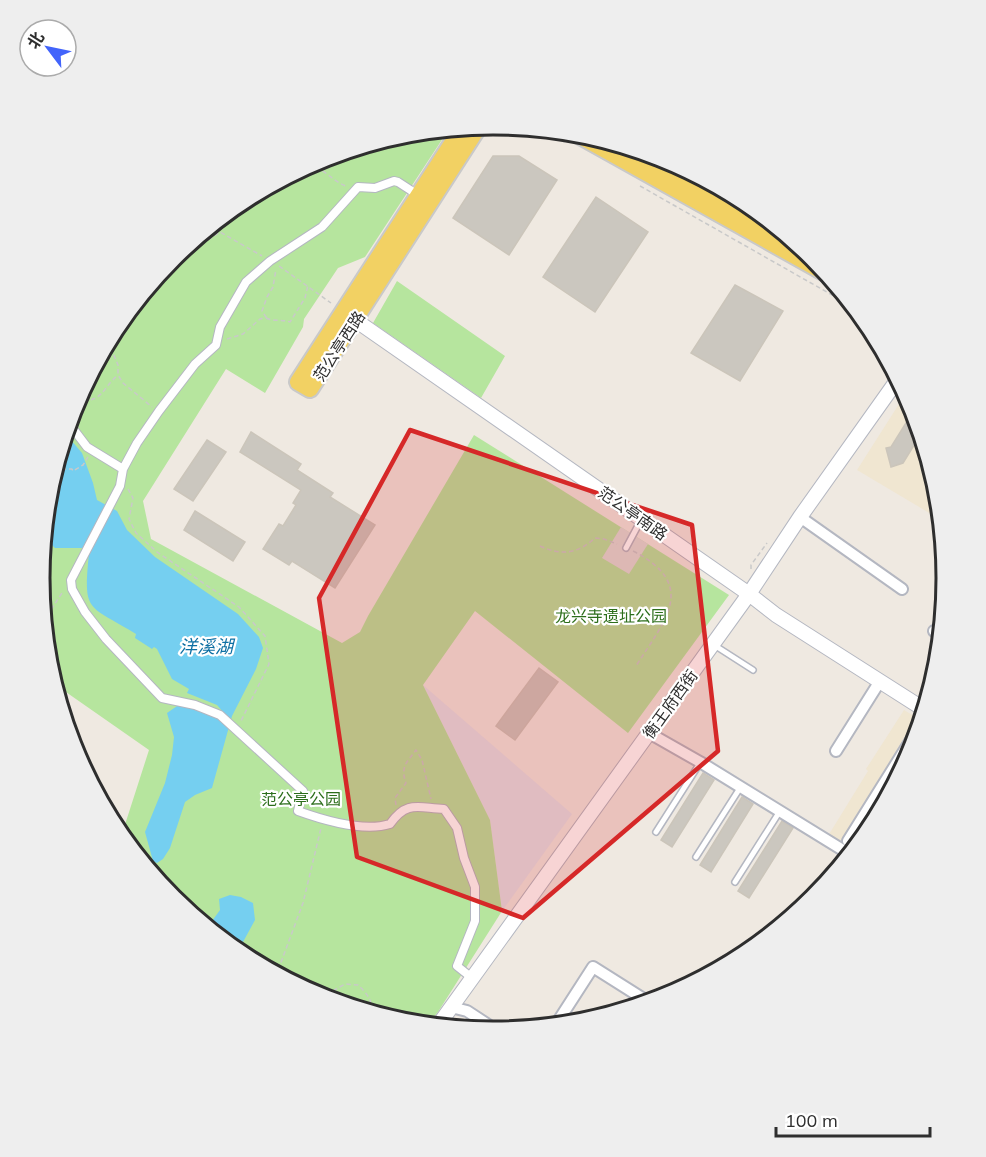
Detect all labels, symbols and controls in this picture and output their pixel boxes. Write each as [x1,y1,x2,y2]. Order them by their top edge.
north arrow [18,18,78,78]
text: 北 [23,28,48,52]
street label: 范公亭西路 [309,307,369,385]
street label: 范公亭南路 [594,482,672,544]
park label: 龙兴寺遗址公园 [555,606,667,626]
water label: 洋溪湖 [179,635,236,658]
street label: 衡王府西街 [638,666,702,742]
park label: 范公亭公园 [261,789,341,809]
scale bar [776,1100,930,1138]
text: 100 m [785,1109,838,1132]

